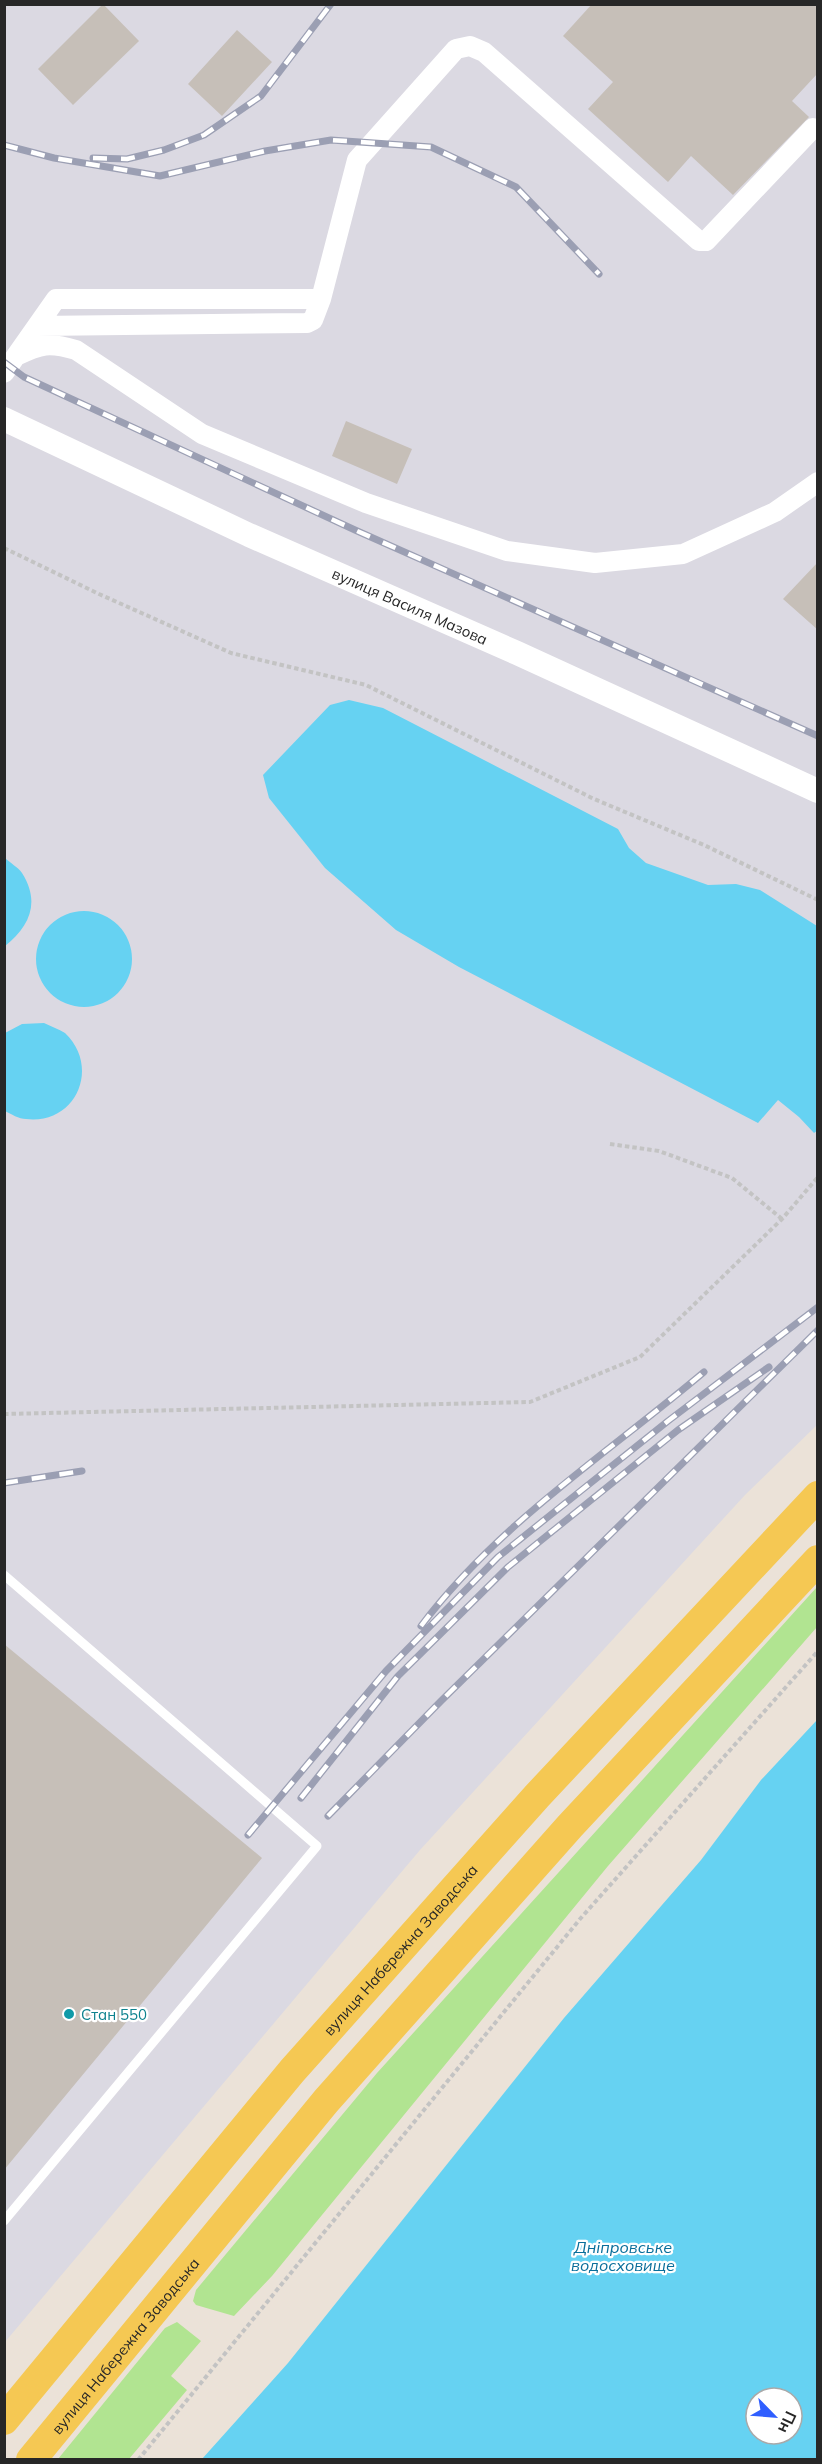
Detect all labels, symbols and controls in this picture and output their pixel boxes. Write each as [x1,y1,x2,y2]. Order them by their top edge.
street label: вулиця Василя Мазова [329,563,491,648]
street label: вулиця Набережна Заводська [319,1860,481,2039]
place label: Стан 550 [81,2005,147,2024]
marker: Стан 550 [62,2007,76,2021]
water label: Дніпровське водосховище [571,2237,675,2275]
street label: вулиця Набережна Заводська [47,2254,203,2438]
north arrow [744,2386,804,2446]
text: Пн [774,2408,801,2437]

